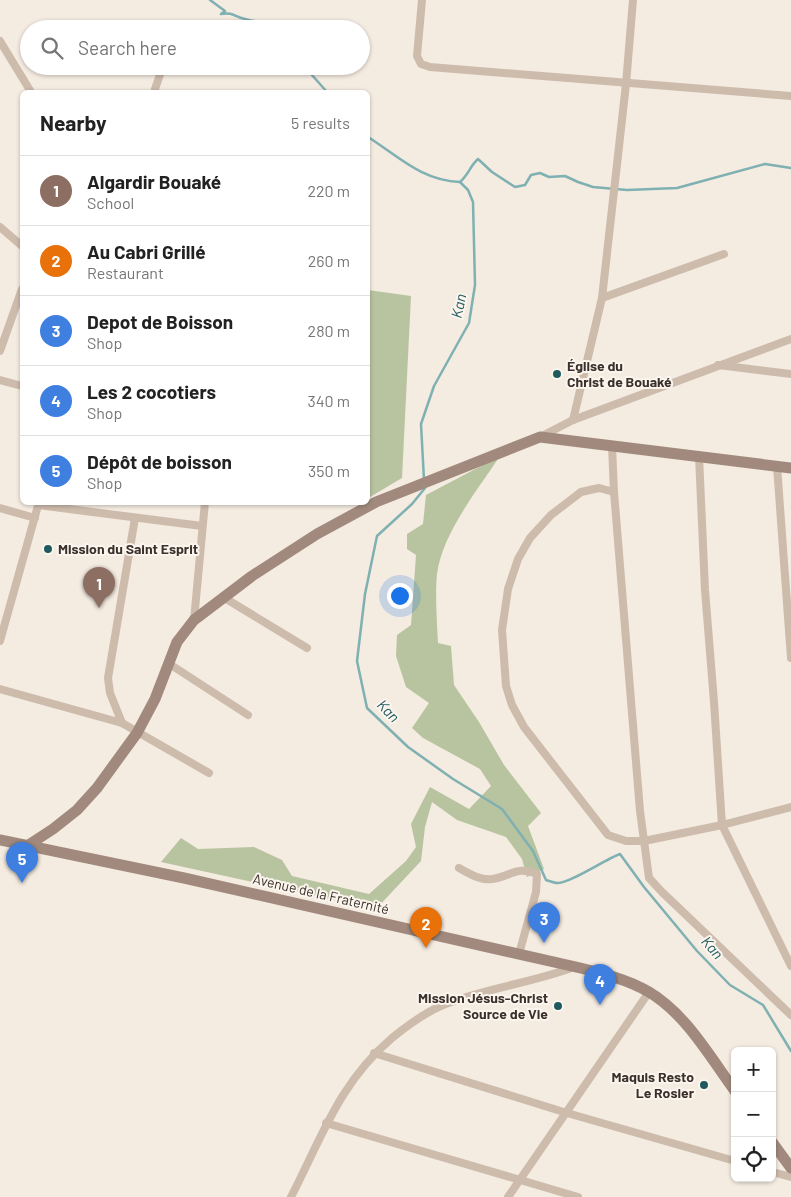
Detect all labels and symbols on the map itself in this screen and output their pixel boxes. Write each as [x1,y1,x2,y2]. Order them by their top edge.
water label: Kan [447,292,469,320]
place label: Église du Christ de Bouaké [567,357,672,390]
marker: Église du Christ de Bouaké [551,368,563,380]
place label: Mission du Saint Esprit [58,540,198,557]
marker: Mission du Saint Esprit [42,543,54,555]
pin: 1 [83,567,115,608]
your location [387,583,413,609]
water label: Kan [374,695,404,725]
pin: 5 [6,842,38,883]
street label: Avenue de la Fraternité [251,870,391,917]
pin: 3 [528,902,560,943]
pin: 2 [410,907,442,948]
water label: Kan [698,932,728,963]
pin: 4 [584,964,616,1005]
place label: Mission Jésus-Christ Source de Vie [418,989,548,1022]
marker: Mission Jésus-Christ Source de Vie [552,1000,564,1012]
place label: Maquis Resto Le Rosier [612,1068,695,1101]
marker: Maquis Resto Le Rosier [698,1079,710,1091]

